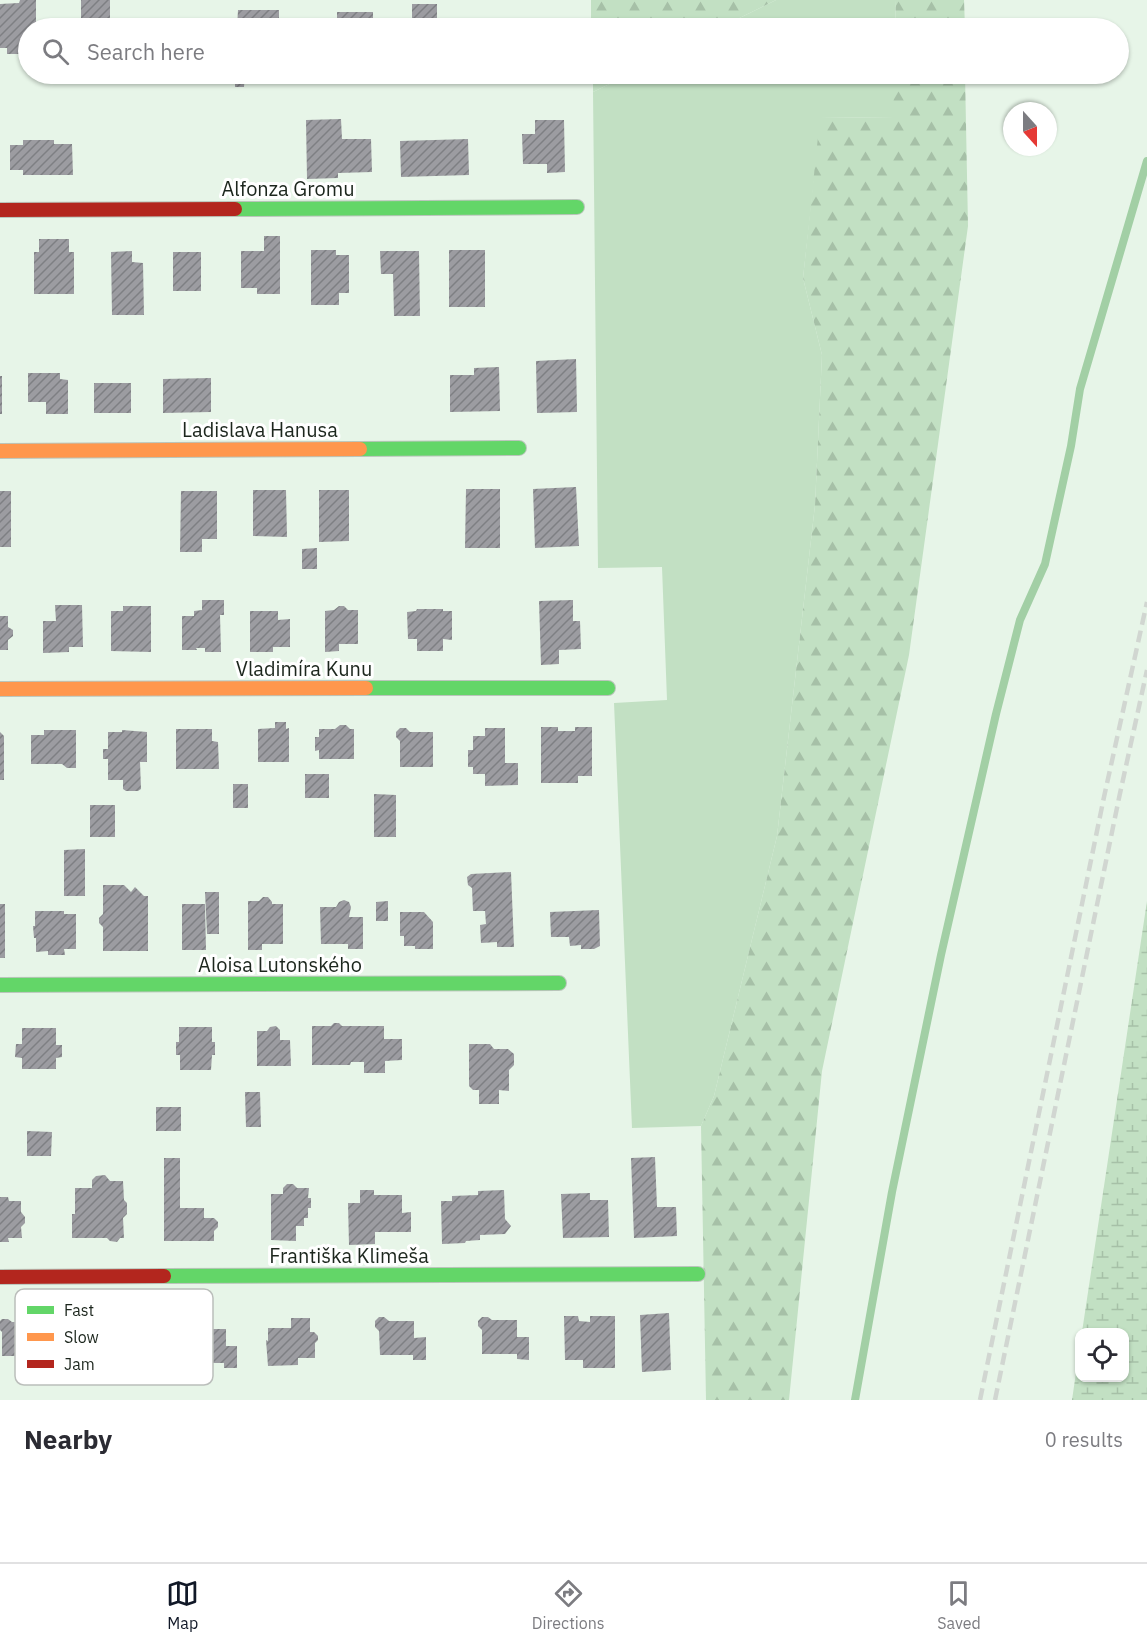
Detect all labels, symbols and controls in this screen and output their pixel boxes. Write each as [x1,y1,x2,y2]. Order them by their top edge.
search box [18,18,1129,84]
icon: search [39,35,72,68]
text: Search here [87,37,205,66]
north arrow [1003,102,1057,156]
street label: Alfonza Gromu [221,175,355,202]
street label: Ladislava Hanusa [182,416,338,443]
street label: Vladimíra Kunu [236,655,372,682]
street label: Aloisa Lutonského [198,951,362,978]
street label: Františka Klimeša [269,1242,429,1269]
legend [15,1289,213,1385]
text: Fast [64,1300,94,1320]
text: Slow [64,1327,99,1347]
map controls [1075,1328,1129,1382]
button: locate [1075,1328,1129,1382]
text: Jam [64,1354,95,1374]
text: Nearby [24,1422,112,1456]
text: 0 results [1045,1426,1123,1453]
tab: Map [166,1577,199,1633]
tab: Directions [532,1577,605,1633]
tab: Saved [937,1577,981,1633]

